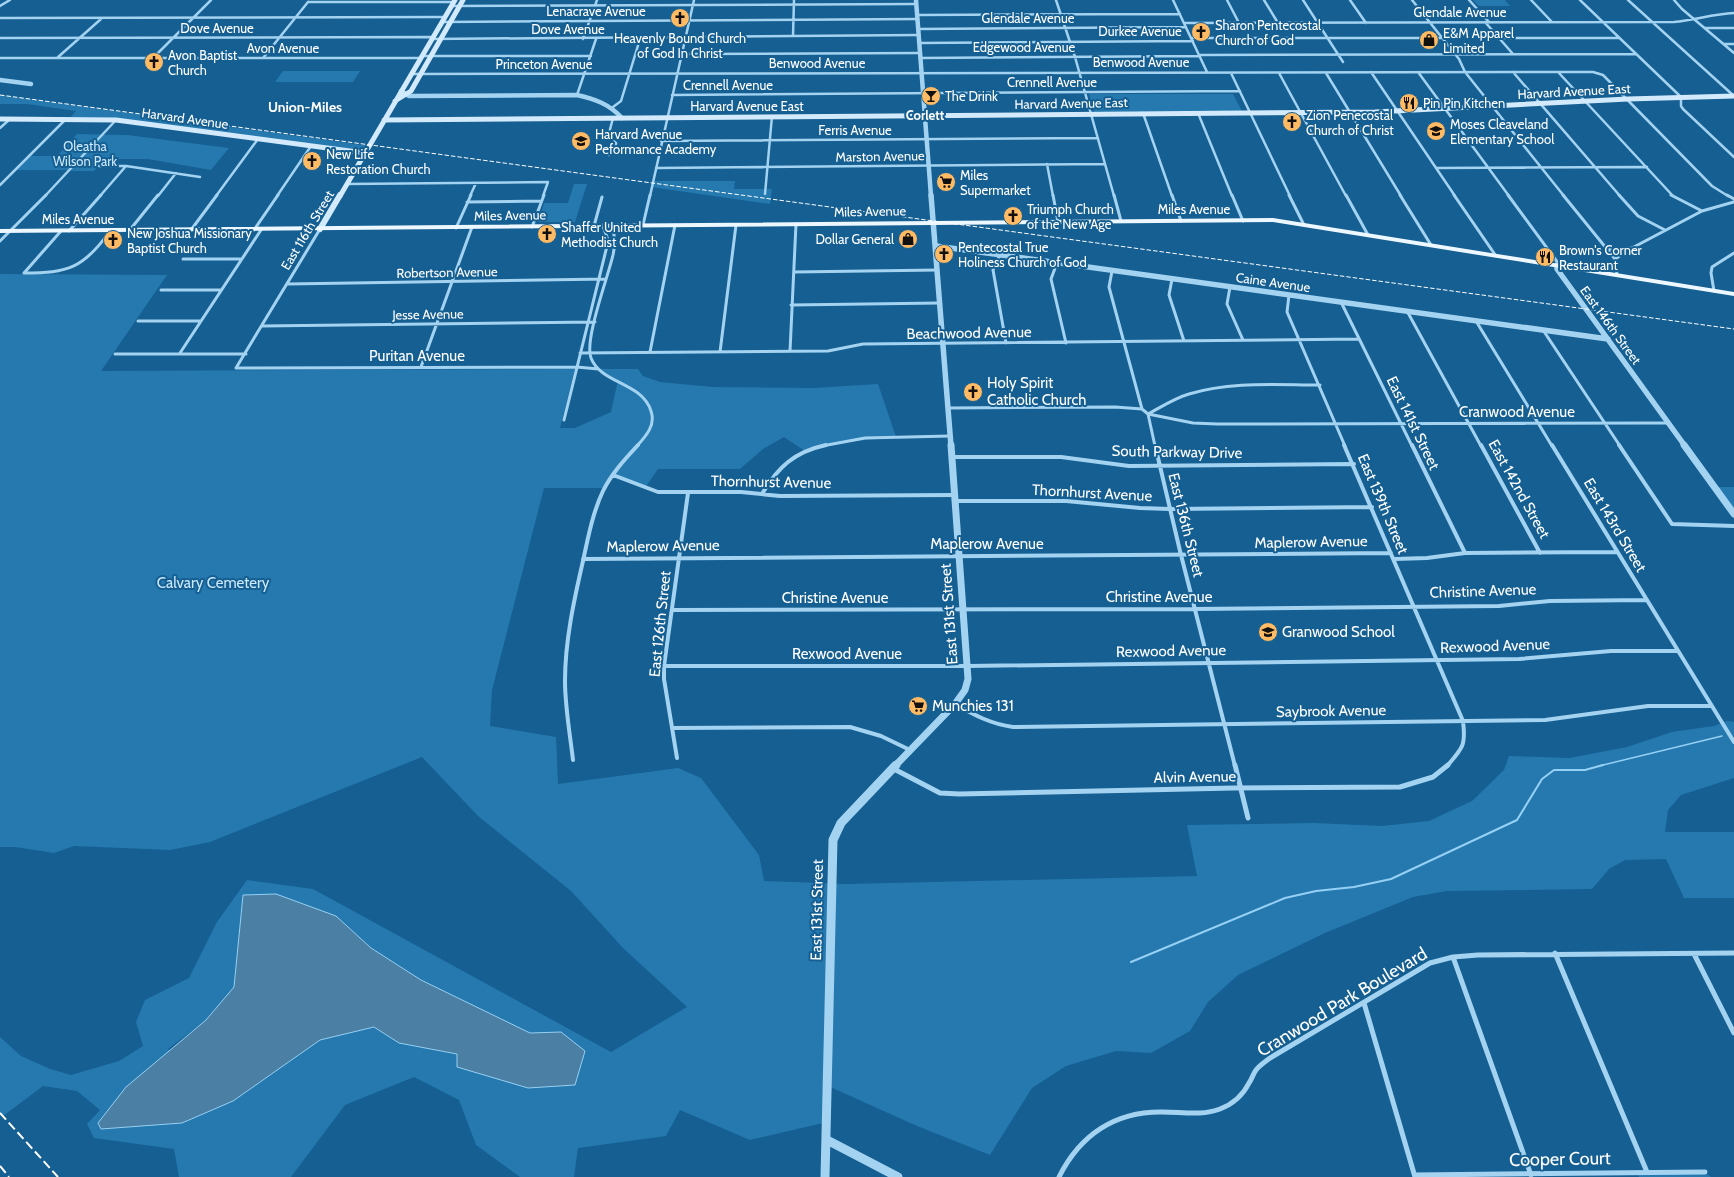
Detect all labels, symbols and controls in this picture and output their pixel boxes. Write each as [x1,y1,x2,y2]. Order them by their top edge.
street label: Lenacrave Avenue [546,3,646,19]
street label: Glendale Avenue [1414,4,1507,20]
church icon: Heavenly Bound Church of God In Christ [669,7,691,29]
street label: Glendale Avenue [982,10,1075,26]
place label: Sharon Pentecostal Church of God [1215,17,1321,48]
street label: Dove Avenue [180,20,254,36]
street label: Dove Avenue [531,21,605,37]
church icon: Sharon Pentecostal Church of God [1190,21,1212,43]
street label: Durkee Avenue [1098,23,1182,39]
place label: E&M Apparel Limited [1443,25,1514,56]
shop icon: E&M Apparel Limited [1418,29,1440,51]
place label: Heavenly Bound Church of God In Christ [614,30,746,61]
street label: Edgewood Avenue [973,39,1076,55]
street label: Avon Avenue [247,40,320,56]
place label: Avon Baptist Church [168,47,238,78]
church icon: Avon Baptist Church [143,51,165,73]
street label: Benwood Avenue [1093,54,1190,70]
street label: Benwood Avenue [769,55,866,71]
street label: Princeton Avenue [496,56,593,72]
street label: Crennell Avenue [1007,74,1097,90]
street label: Crennell Avenue [683,77,773,93]
street label: Harvard Avenue East [1517,80,1632,102]
bar icon: The Drink [920,85,942,107]
place label: The Drink [945,88,998,104]
restaurant icon: Pin Pin Kitchen [1398,92,1420,114]
street label: Harvard Avenue East [1014,94,1128,112]
place label: Pin Pin Kitchen [1423,95,1505,111]
district label: Union-Miles [268,98,342,116]
street label: Harvard Avenue East [690,98,804,114]
street label: Harvard Avenue [141,104,230,132]
district label: Corlett [906,107,945,123]
place label: Zion Penecostal Church of Christ [1306,107,1394,138]
church icon: Zion Penecostal Church of Christ [1281,111,1303,133]
place label: Moses Cleaveland Elementary School [1450,116,1554,147]
school or university icon: Moses Cleaveland Elementary School [1425,120,1447,142]
street label: Ferris Avenue [818,122,892,138]
place label: Harvard Avenue Peformance Academy [595,126,717,157]
school or university icon: Harvard Avenue Peformance Academy [570,130,592,152]
park label: Oleatha Wilson Park [53,138,117,169]
place label: New Life Restoration Church [326,146,430,177]
street label: Marston Avenue [835,147,925,165]
church icon: New Life Restoration Church [301,150,323,172]
place label: Miles Supermarket [960,167,1031,198]
supermarket icon: Miles Supermarket [935,171,957,193]
street label: East 116th Street [277,187,337,273]
place label: Triumph Church of the New Age [1027,201,1114,232]
street label: Miles Avenue [1158,201,1231,217]
street label: Miles Avenue [834,202,907,220]
church icon: Triumph Church of the New Age [1002,205,1024,227]
street label: Miles Avenue [474,206,547,224]
street label: Miles Avenue [42,211,115,227]
place label: Shaffer United Methodist Church [561,219,658,250]
church icon: Shaffer United Methodist Church [536,223,558,245]
place label: New Joshua Missionary Baptist Church [127,225,252,256]
shop icon: Dollar General [897,228,919,250]
church icon: New Joshua Missionary Baptist Church [102,229,124,251]
place label: Dollar General [815,231,894,247]
place label: Pentecostal True Holiness Church of God [958,239,1087,270]
place label: Brown's Corner Restaurant [1559,242,1643,273]
church icon: Pentecostal True Holiness Church of God [933,243,955,265]
restaurant icon: Brown's Corner Restaurant [1534,246,1556,268]
street label: Robertson Avenue [396,263,498,281]
street label: Caine Avenue [1235,269,1312,295]
street label: East 146th Street [1577,283,1645,368]
street label: Jesse Avenue [391,305,464,323]
street label: Beachwood Avenue [906,323,1032,343]
street label: Puritan Avenue [369,347,465,365]
street label: East 141st Street [1383,373,1443,473]
place label: Holy Spirit Catholic Church [987,374,1086,409]
church icon: Holy Spirit Catholic Church [962,381,984,403]
street label: Cranwood Avenue [1459,403,1575,421]
street label: East 142nd Street [1484,436,1554,542]
street label: South Parkway Drive [1111,442,1243,462]
street label: East 139th Street [1354,451,1412,557]
street label: East 136th Street [1164,471,1208,579]
street label: Thornhurst Avenue [711,472,832,492]
street label: East 143rd Street [1580,475,1650,575]
street label: Thornhurst Avenue [1031,481,1153,505]
street label: Maplerow Avenue [1254,532,1368,552]
street label: Maplerow Avenue [930,535,1044,553]
street label: Maplerow Avenue [606,536,720,556]
street label: East 131st Street [936,563,962,665]
street label: East 126th Street [645,570,675,678]
park label: Calvary Cemetery [157,574,270,592]
street label: Christine Avenue [1429,580,1537,602]
street label: Christine Avenue [1106,588,1213,606]
street label: Christine Avenue [782,589,889,607]
school or university icon: Granwood School [1257,621,1279,643]
place label: Granwood School [1282,623,1395,641]
street label: Rexwood Avenue [1440,635,1551,657]
street label: Rexwood Avenue [1116,641,1226,661]
street label: Rexwood Avenue [792,645,902,663]
supermarket icon: Munchies 131 [907,695,929,717]
place label: Munchies 131 [932,697,1014,715]
street label: Saybrook Avenue [1276,701,1387,721]
street label: Alvin Avenue [1154,767,1237,787]
street label: East 131st Street [807,859,827,961]
street label: Cranwood Park Boulevard [1253,942,1431,1062]
street label: Cooper Court [1509,1147,1611,1171]

